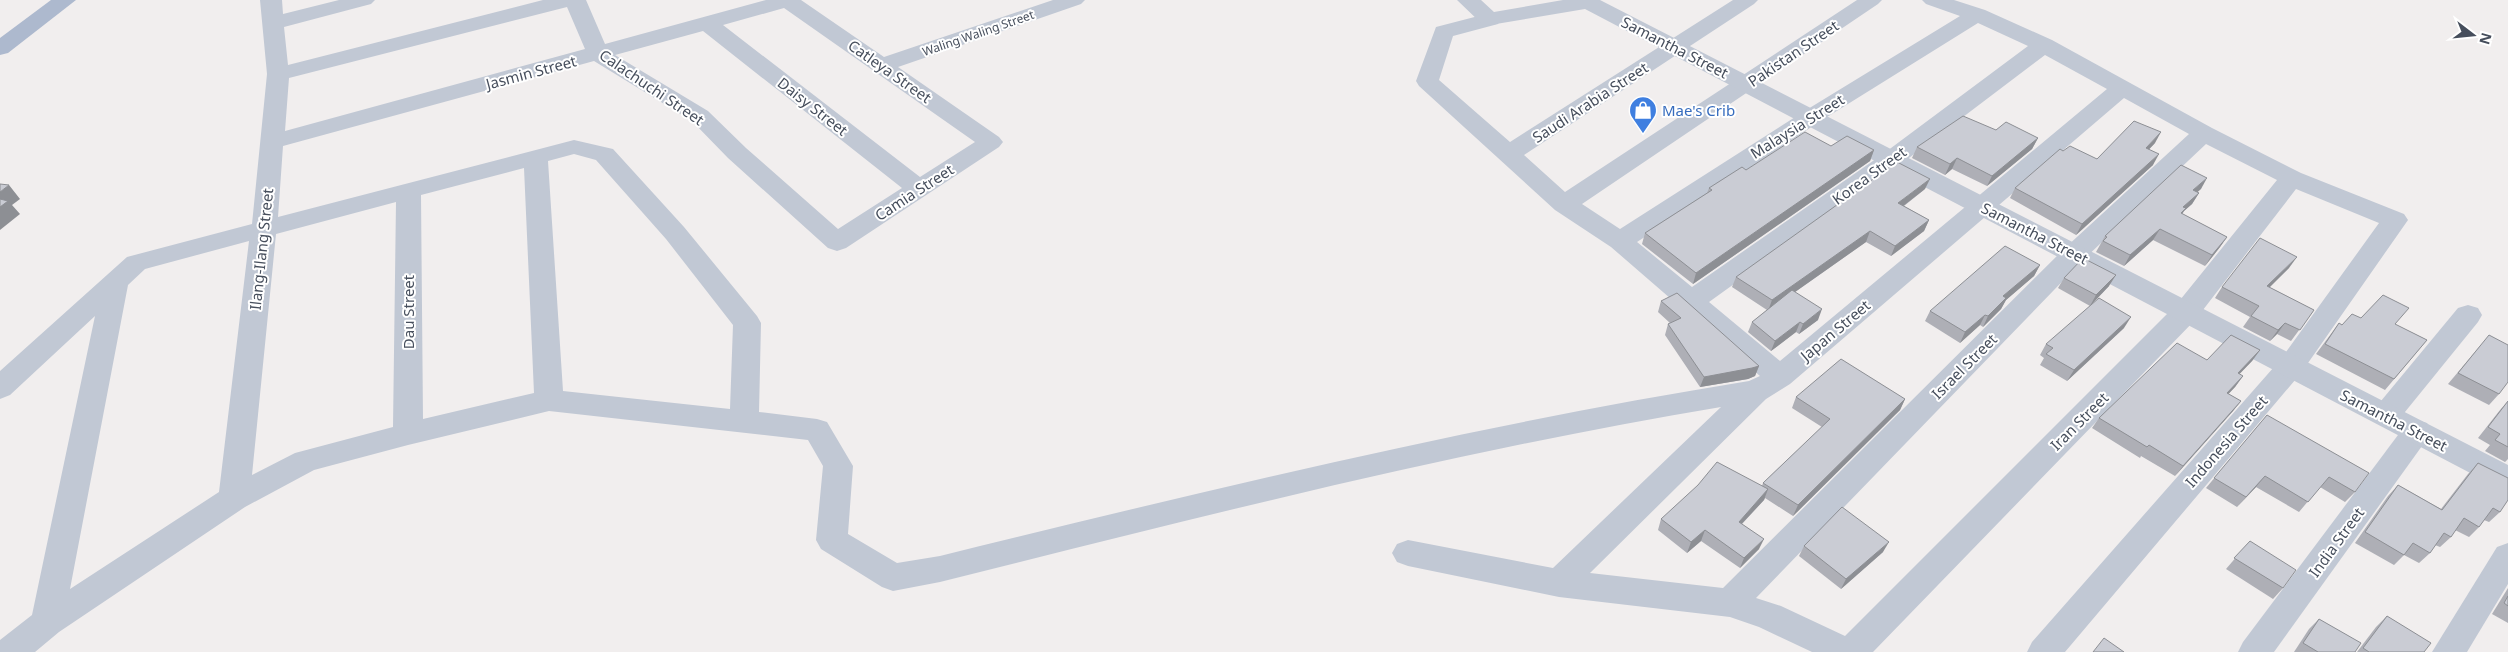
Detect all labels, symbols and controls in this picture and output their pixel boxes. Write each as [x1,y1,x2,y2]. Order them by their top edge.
street label: Waling Waling Street [920,6,1037,60]
north arrow [2448,10,2498,60]
street label: Samantha Street [1618,11,1732,83]
street label: Pakistan Street [1744,15,1843,91]
text: N [2475,31,2497,47]
street label: Catleya Street [844,35,936,107]
street label: Calachuchi Street [596,45,709,130]
street label: Jasmin Street [482,50,579,94]
street label: Saudi Arabia Street [1528,57,1652,147]
street label: Daisy Street [774,72,853,140]
street label: Malaysia Street [1746,89,1848,163]
shop icon: Mae's Crib [1628,95,1658,134]
place label: Mae's Crib [1662,100,1735,120]
street label: Korea Street [1828,141,1911,209]
street label: Camia Street [871,159,958,225]
street label: Ilang-Ilang Street [245,187,277,311]
street label: Samantha Street [1978,197,2092,269]
street label: Dau Street [398,274,418,349]
street label: Japan Street [1794,295,1875,366]
street label: Israel Street [1927,329,2001,403]
street label: Samantha Street [2337,384,2451,456]
street label: Iran Street [2046,387,2113,454]
street label: Indonesia Street [2181,390,2272,491]
street label: India Street [2304,503,2368,581]

